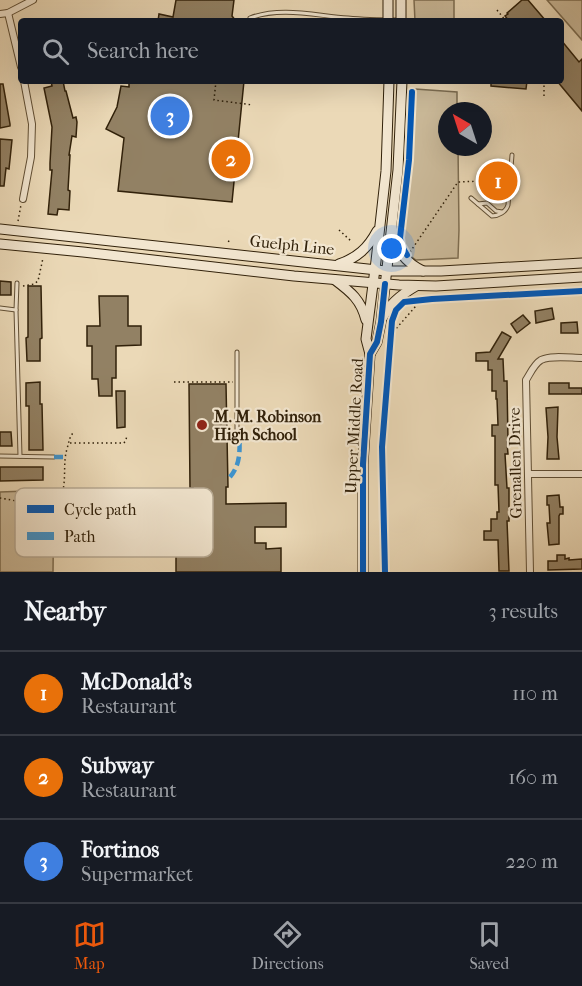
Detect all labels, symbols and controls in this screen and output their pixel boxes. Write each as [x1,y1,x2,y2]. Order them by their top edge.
search box [18,18,564,84]
icon: search [39,35,72,68]
text: Search here [87,38,199,64]
pin: 3 [150,94,190,138]
north arrow [438,102,492,156]
pin: 2 [212,136,250,182]
pin: 1 [478,158,518,204]
street label: Guelph Line [249,231,335,259]
your location [377,234,406,263]
street label: Upper Middle Road [341,357,367,494]
place label: M. M. Robinson High School [213,407,322,445]
street label: Grenallen Drive [505,407,525,519]
marker: M. M. Robinson High School [195,418,209,432]
legend [15,488,213,557]
text: Cycle path [64,500,136,519]
text: Path [64,527,96,546]
text: Nearby [24,596,106,627]
text: 3 results [489,600,558,623]
text: McDonald's [81,669,192,695]
text: 1 [40,682,47,705]
text: 110 m [512,682,558,705]
text: Restaurant [81,695,177,718]
text: Subway [81,753,153,779]
text: 2 [38,766,49,789]
text: 160 m [508,766,558,789]
text: Restaurant [81,779,177,802]
text: Fortinos [81,837,159,863]
text: 3 [39,850,48,873]
text: 220 m [505,850,558,873]
text: Supermarket [81,863,193,886]
tab: Map [73,918,106,973]
tab: Directions [252,918,324,973]
tab: Saved [469,918,509,973]

